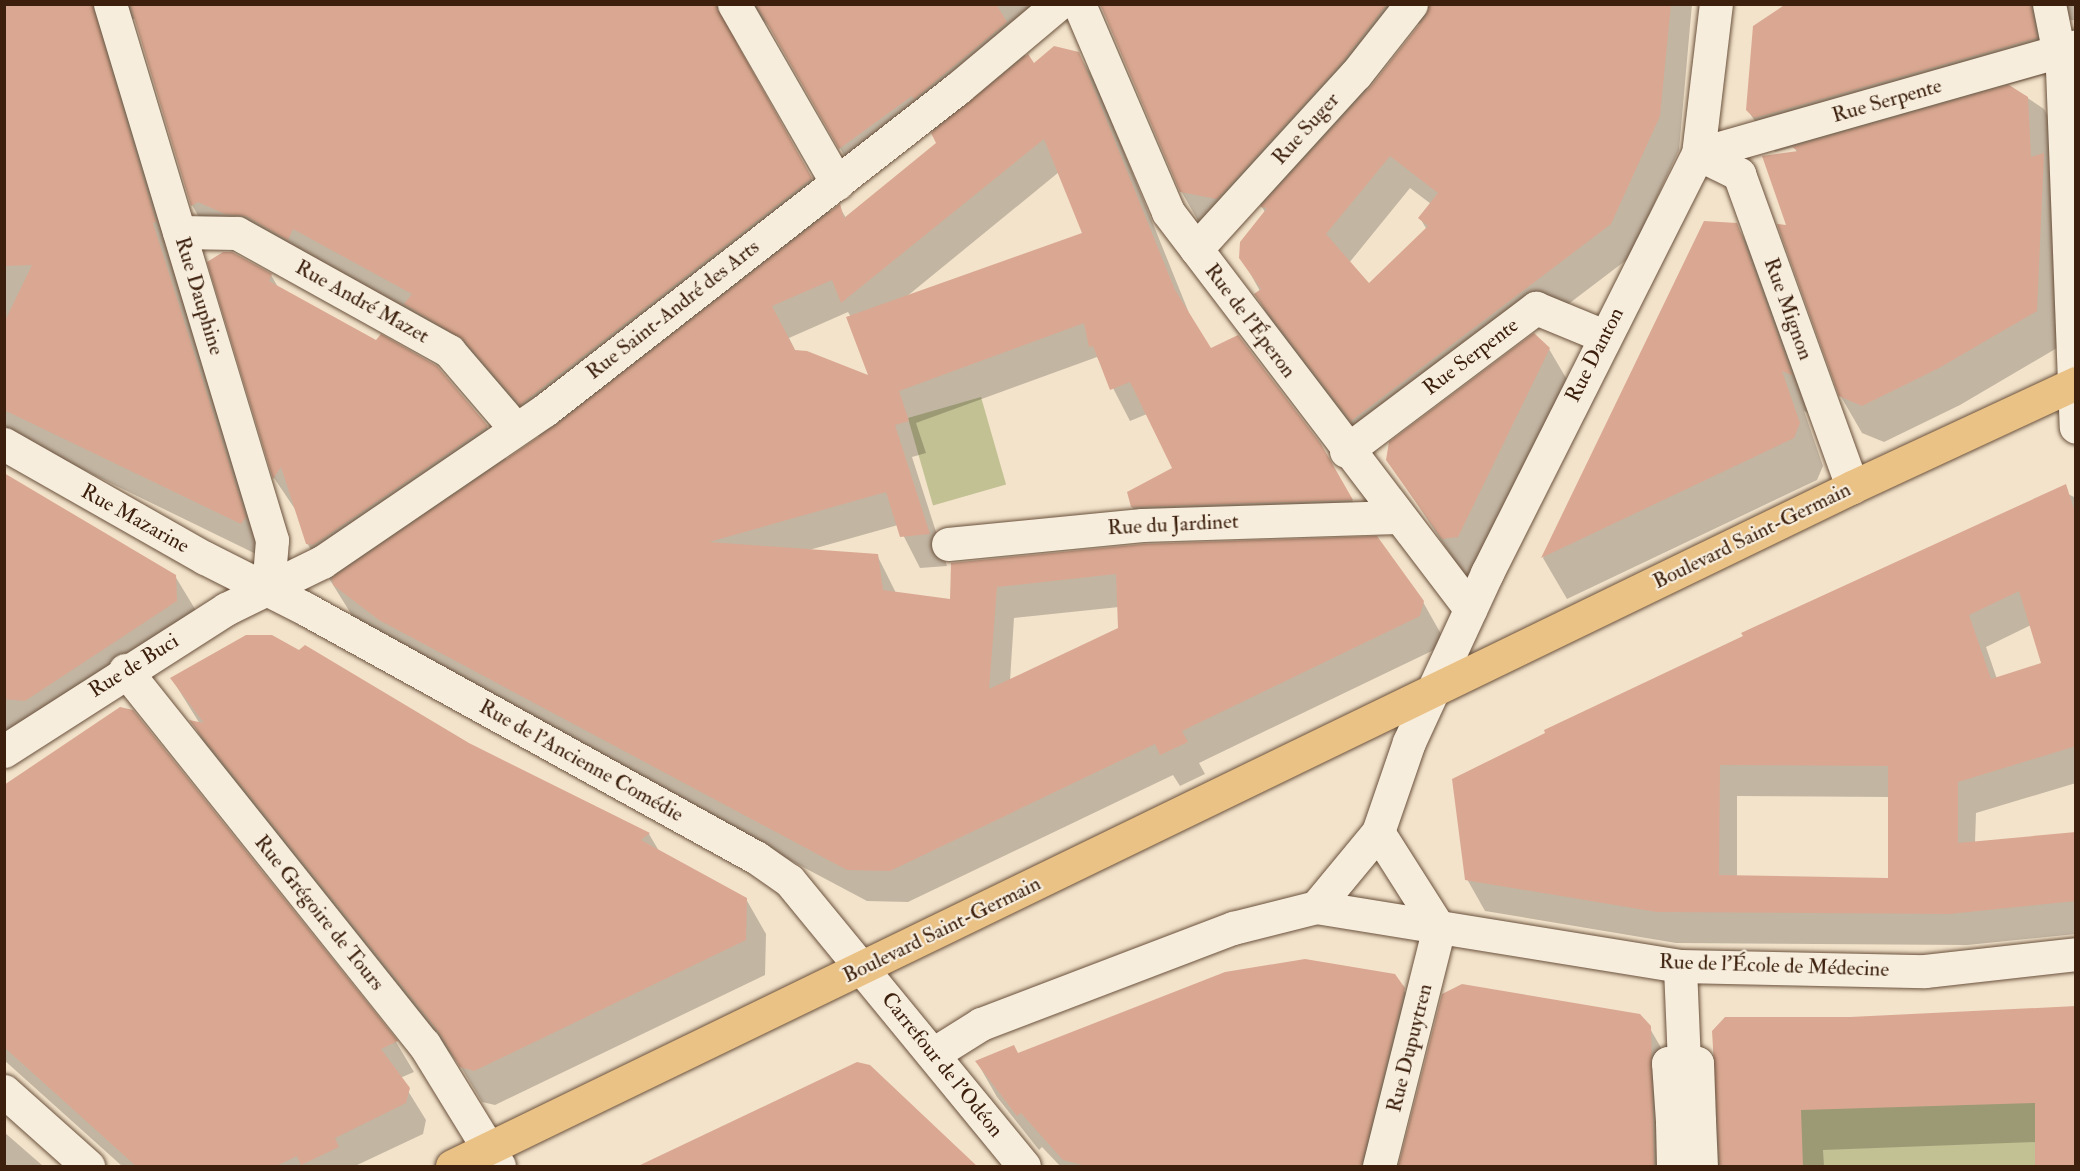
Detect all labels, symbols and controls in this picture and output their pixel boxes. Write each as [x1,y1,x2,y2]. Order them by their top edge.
street label: Rue Serpente [1829,73,1945,129]
street label: Rue Suger [1267,88,1345,170]
street label: Rue Dauphine [169,234,229,358]
street label: Rue Saint-André des Arts [582,235,764,385]
street label: Rue Mignon [1758,254,1818,364]
street label: Rue André Mazet [291,255,433,349]
street label: Rue de l'Éperon [1199,259,1301,383]
street label: Rue Danton [1560,303,1630,407]
street label: Rue Serpente [1418,313,1524,401]
street label: Boulevard Saint-Germain [1649,477,1855,595]
street label: Rue Mazarine [77,479,193,559]
street label: Rue du Jardinet [1107,509,1239,541]
street label: Rue de Buci [84,629,184,703]
street label: Rue de l'Ancienne Comédie [475,694,687,828]
street label: Rue Grégoire de Tours [249,830,389,996]
street label: Boulevard Saint-Germain [839,871,1045,989]
street label: Rue de l'École de Médecine [1659,949,1889,983]
street label: Rue Dupuytren [1382,981,1438,1115]
street label: Carrefour de l'Odéon [876,987,1008,1143]

